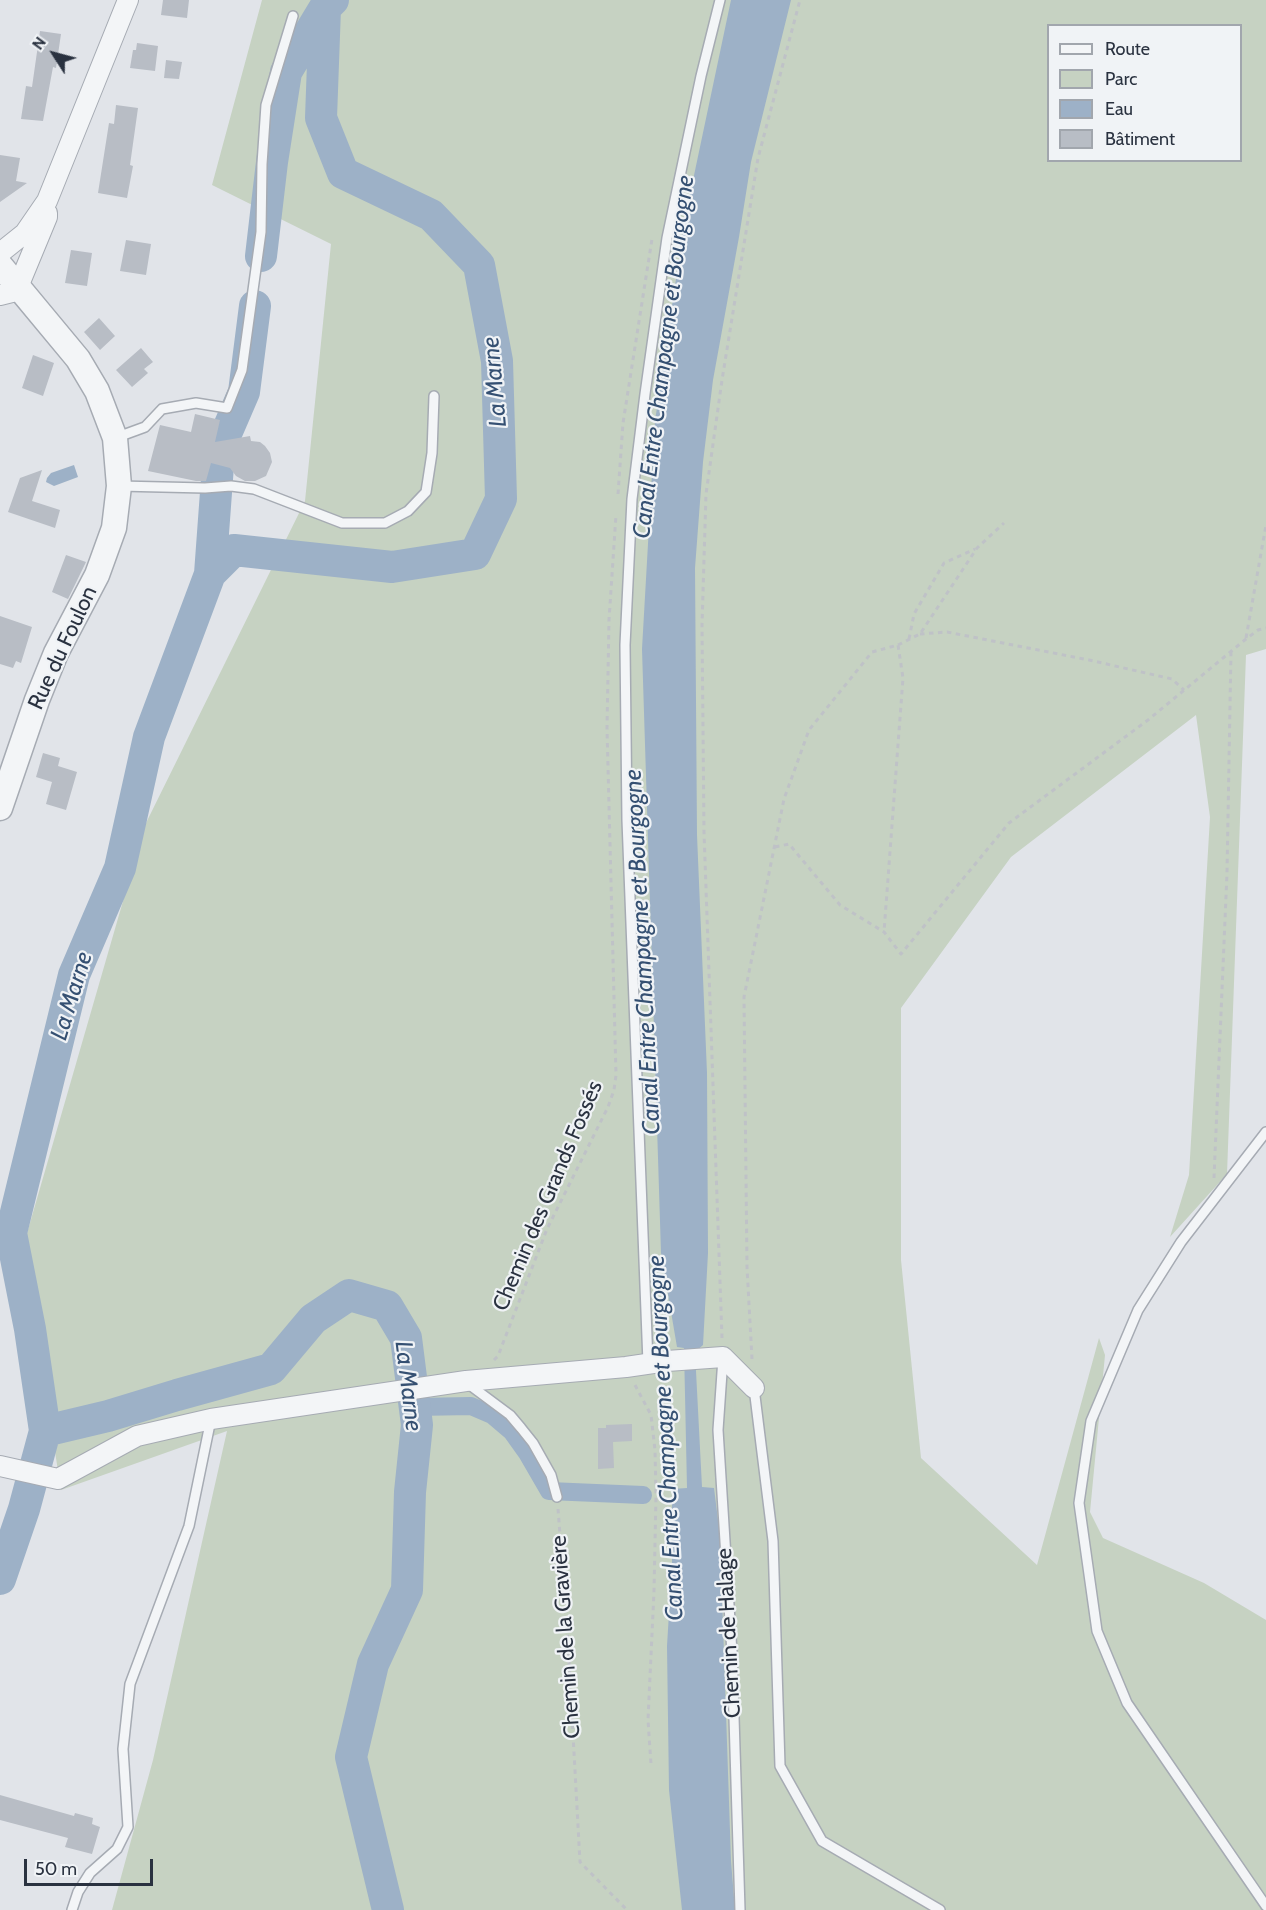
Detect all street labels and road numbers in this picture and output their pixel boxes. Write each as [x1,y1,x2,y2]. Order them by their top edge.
street label: Rue du Foulon [23,582,103,714]
street label: Chemin des Grands Fossés [488,1077,608,1315]
street label: Chemin de la Gravière [546,1535,586,1739]
street label: Chemin de Halage [711,1547,747,1719]

